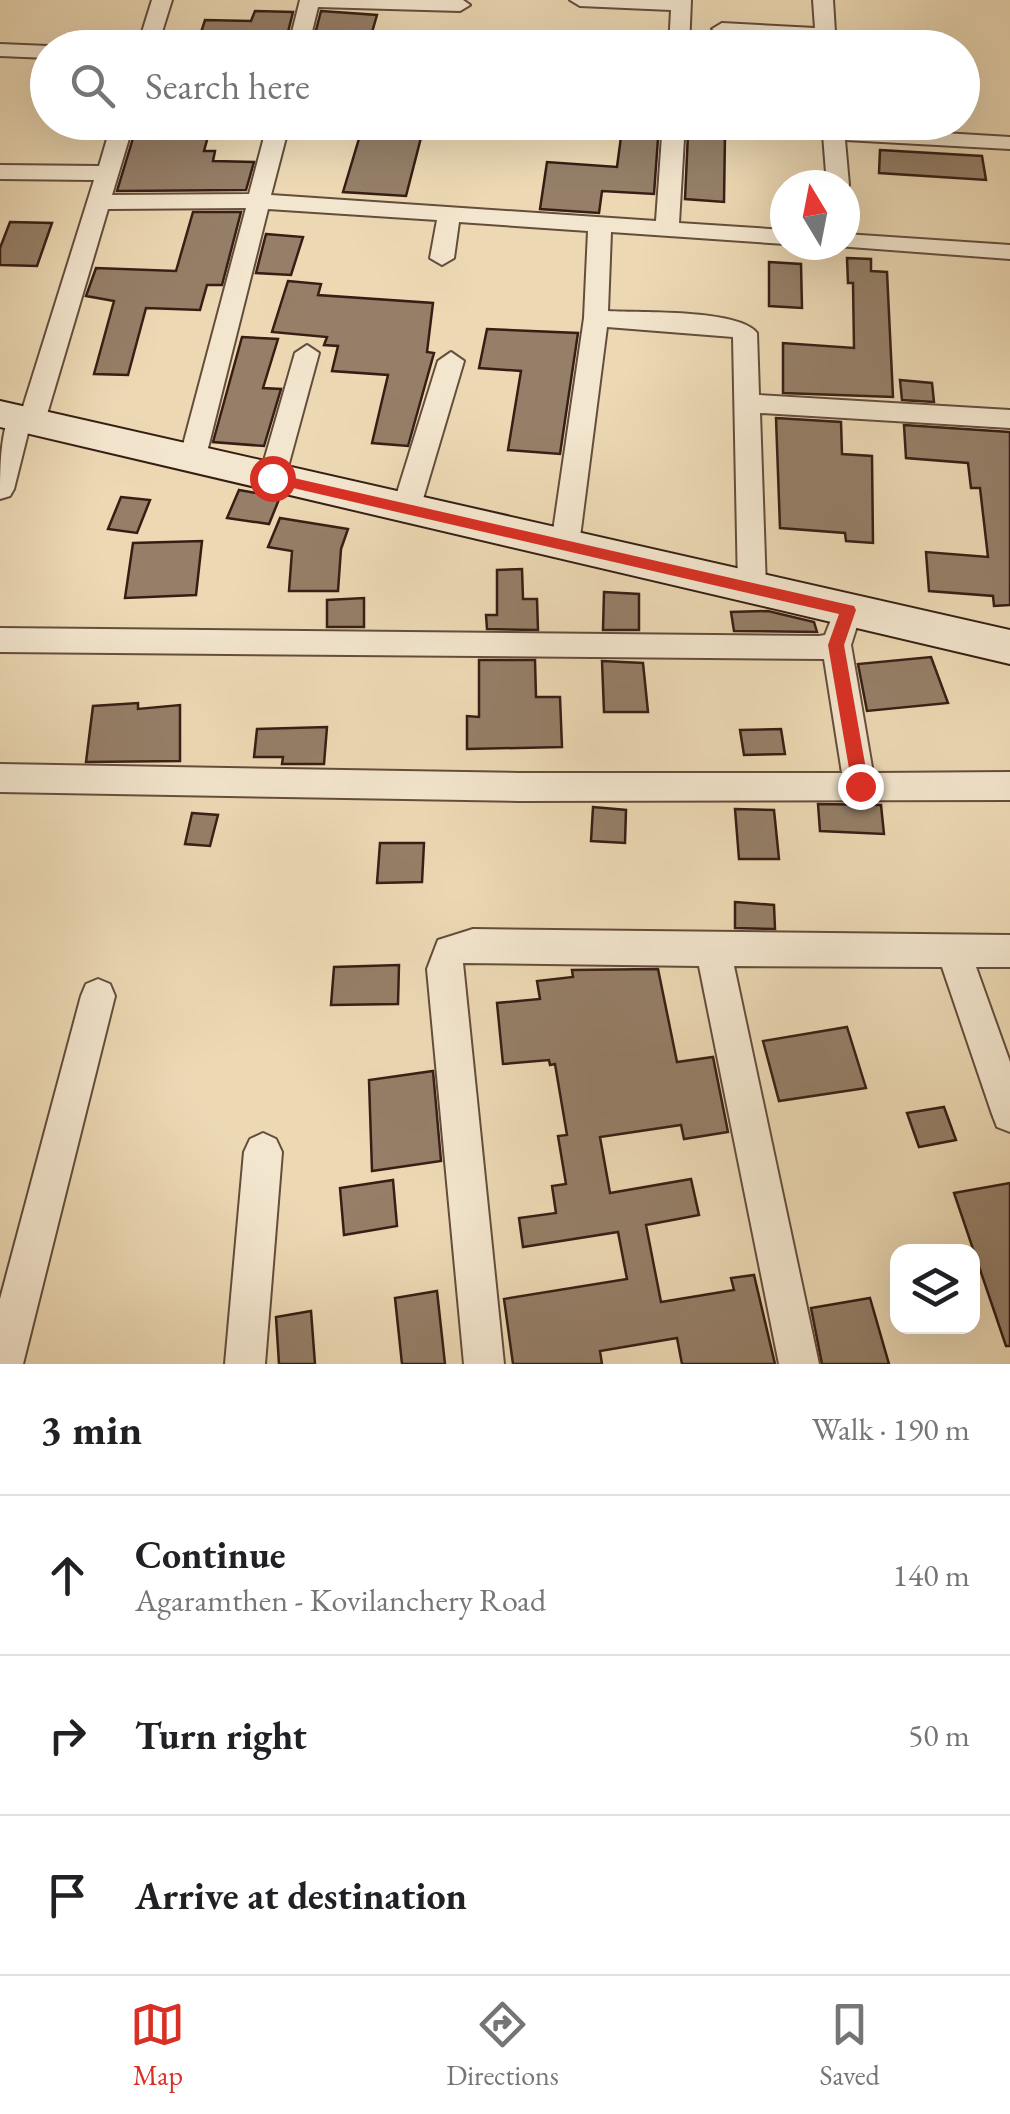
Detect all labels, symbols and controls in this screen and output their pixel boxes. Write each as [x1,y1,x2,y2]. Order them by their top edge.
search box [30,30,980,140]
icon: search [65,58,120,113]
text: Search here [145,61,310,110]
north arrow [770,170,860,260]
route start [250,456,296,502]
route end [838,764,884,810]
map controls [890,1244,980,1334]
button: layers [890,1244,980,1334]
text: 3 min [40,1402,142,1457]
text: Walk · 190 m [812,1408,970,1450]
text: Continue [135,1530,286,1579]
icon: ahead [40,1548,95,1603]
text: 140 m [893,1554,970,1596]
text: Agaramthen - Kovilanchery Road [135,1579,546,1621]
icon: right [40,1708,95,1763]
text: Turn right [135,1711,307,1760]
text: 50 m [908,1714,970,1756]
icon: arrive [40,1868,95,1923]
text: Arrive at destination [135,1871,467,1920]
tab: Map [130,1997,185,2093]
tab: Directions [446,1997,559,2093]
tab: Saved [820,1997,880,2093]

